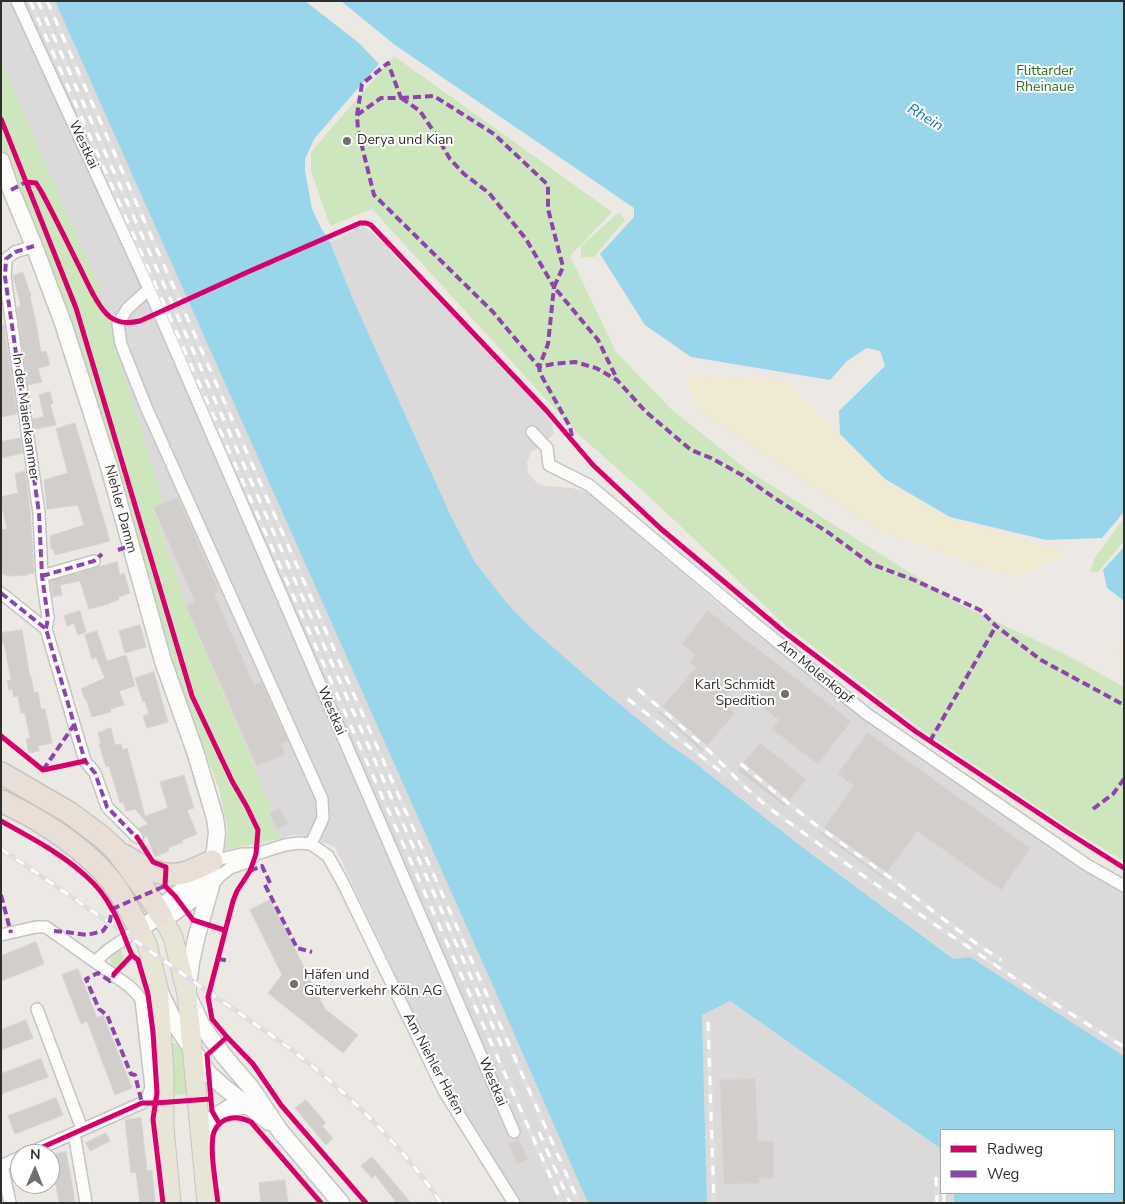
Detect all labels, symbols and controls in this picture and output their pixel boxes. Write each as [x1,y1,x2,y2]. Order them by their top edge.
park label: Flittarder Rheinaue [1016,64,1074,96]
water label: Rhein [904,100,946,136]
street label: Westkai [65,118,101,172]
place label: Derya und Kian [357,133,453,149]
marker: Derya und Kian [341,135,353,147]
street label: In der Maienkammer [8,352,42,482]
street label: Niehler Damm [100,463,140,555]
street label: Am Molenkopf [774,636,856,708]
place label: Karl Schmidt Spedition [695,678,775,710]
street label: Westkai [313,684,349,738]
marker: Karl Schmidt Spedition [779,688,791,700]
place label: Häfen und Güterverkehr Köln AG [304,968,442,1000]
marker: Häfen und Güterverkehr Köln AG [288,978,300,990]
street label: Am Niehler Hafen [399,1010,467,1118]
street label: Westkai [474,1055,510,1109]
legend [940,1129,1115,1194]
text: Radweg [987,1139,1043,1159]
north arrow [10,1144,60,1194]
text: N [30,1145,41,1164]
text: Weg [987,1164,1019,1184]

